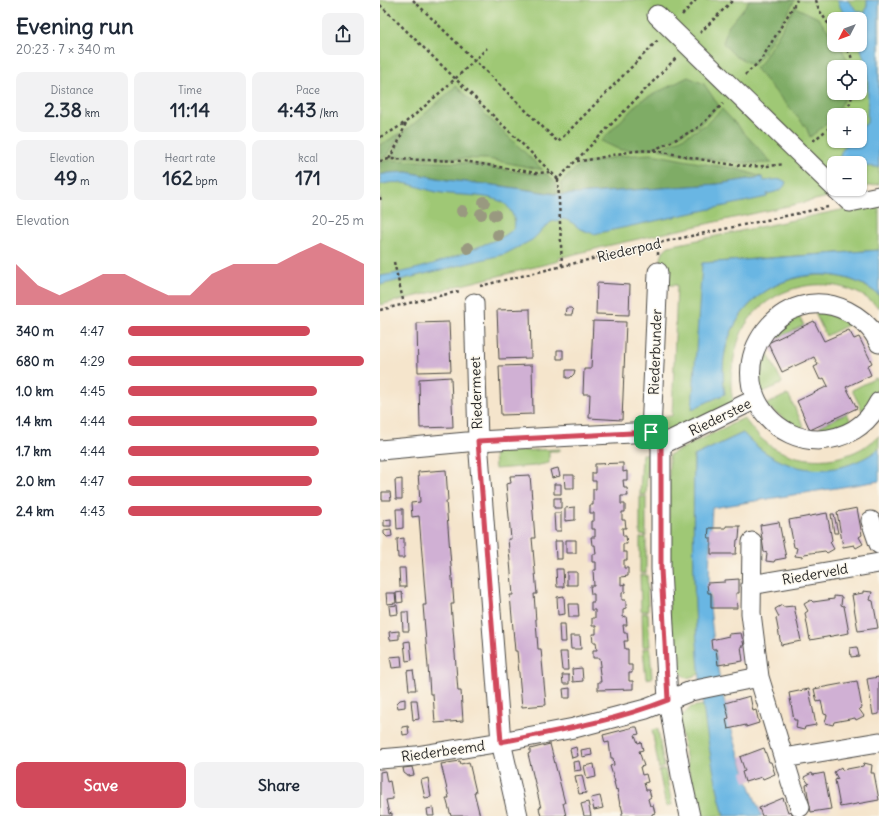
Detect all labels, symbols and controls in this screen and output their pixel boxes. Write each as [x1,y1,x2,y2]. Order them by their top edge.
text: Evening run [16,12,134,40]
north arrow [827,12,867,52]
map controls [827,12,867,196]
button: share [322,13,364,55]
text: 20:23 · 7 × 340 m [16,41,115,58]
button: locate [827,60,867,100]
text: Distance [51,83,93,97]
text: Time [178,83,202,97]
text: Pace [296,83,320,97]
text: 2.38 [44,97,82,122]
text: 11:14 [170,97,210,122]
text: 4:43 [278,97,317,122]
text: km [82,106,100,120]
text: /km [317,106,338,120]
button: + [827,108,867,148]
text: Elevation [49,151,95,165]
text: Heart rate [164,151,216,165]
text: kcal [298,151,318,165]
button: − [827,156,867,196]
text: 49 [54,165,77,190]
text: 162 [162,165,193,190]
text: 171 [295,165,321,190]
text: m [77,174,90,188]
text: bpm [193,174,218,188]
text: Elevation [16,212,69,229]
text: 20–25 m [312,212,364,229]
street label: Riederpad [595,234,663,266]
street label: Riederbunder [644,308,666,396]
text: 340 m [16,323,54,340]
text: 4:47 [80,323,104,340]
text: 680 m [16,353,54,370]
text: 4:29 [80,353,105,370]
street label: Riedermeet [466,356,486,430]
text: 1.0 km [16,383,54,400]
text: 4:45 [80,383,105,400]
street label: Riederstee [686,394,754,440]
text: 1.4 km [16,413,52,430]
text: 4:44 [80,413,105,430]
pin [634,415,668,449]
icon: arrive [640,421,662,443]
text: 1.7 km [16,443,51,460]
text: 4:44 [80,443,105,460]
text: 2.0 km [16,473,56,490]
text: 4:47 [80,473,104,490]
text: 2.4 km [16,503,54,520]
text: 4:43 [80,503,105,520]
street label: Riederveld [781,559,849,589]
street label: Riederbeemd [400,736,486,766]
button: Save [16,762,186,808]
button: Share [194,762,364,808]

